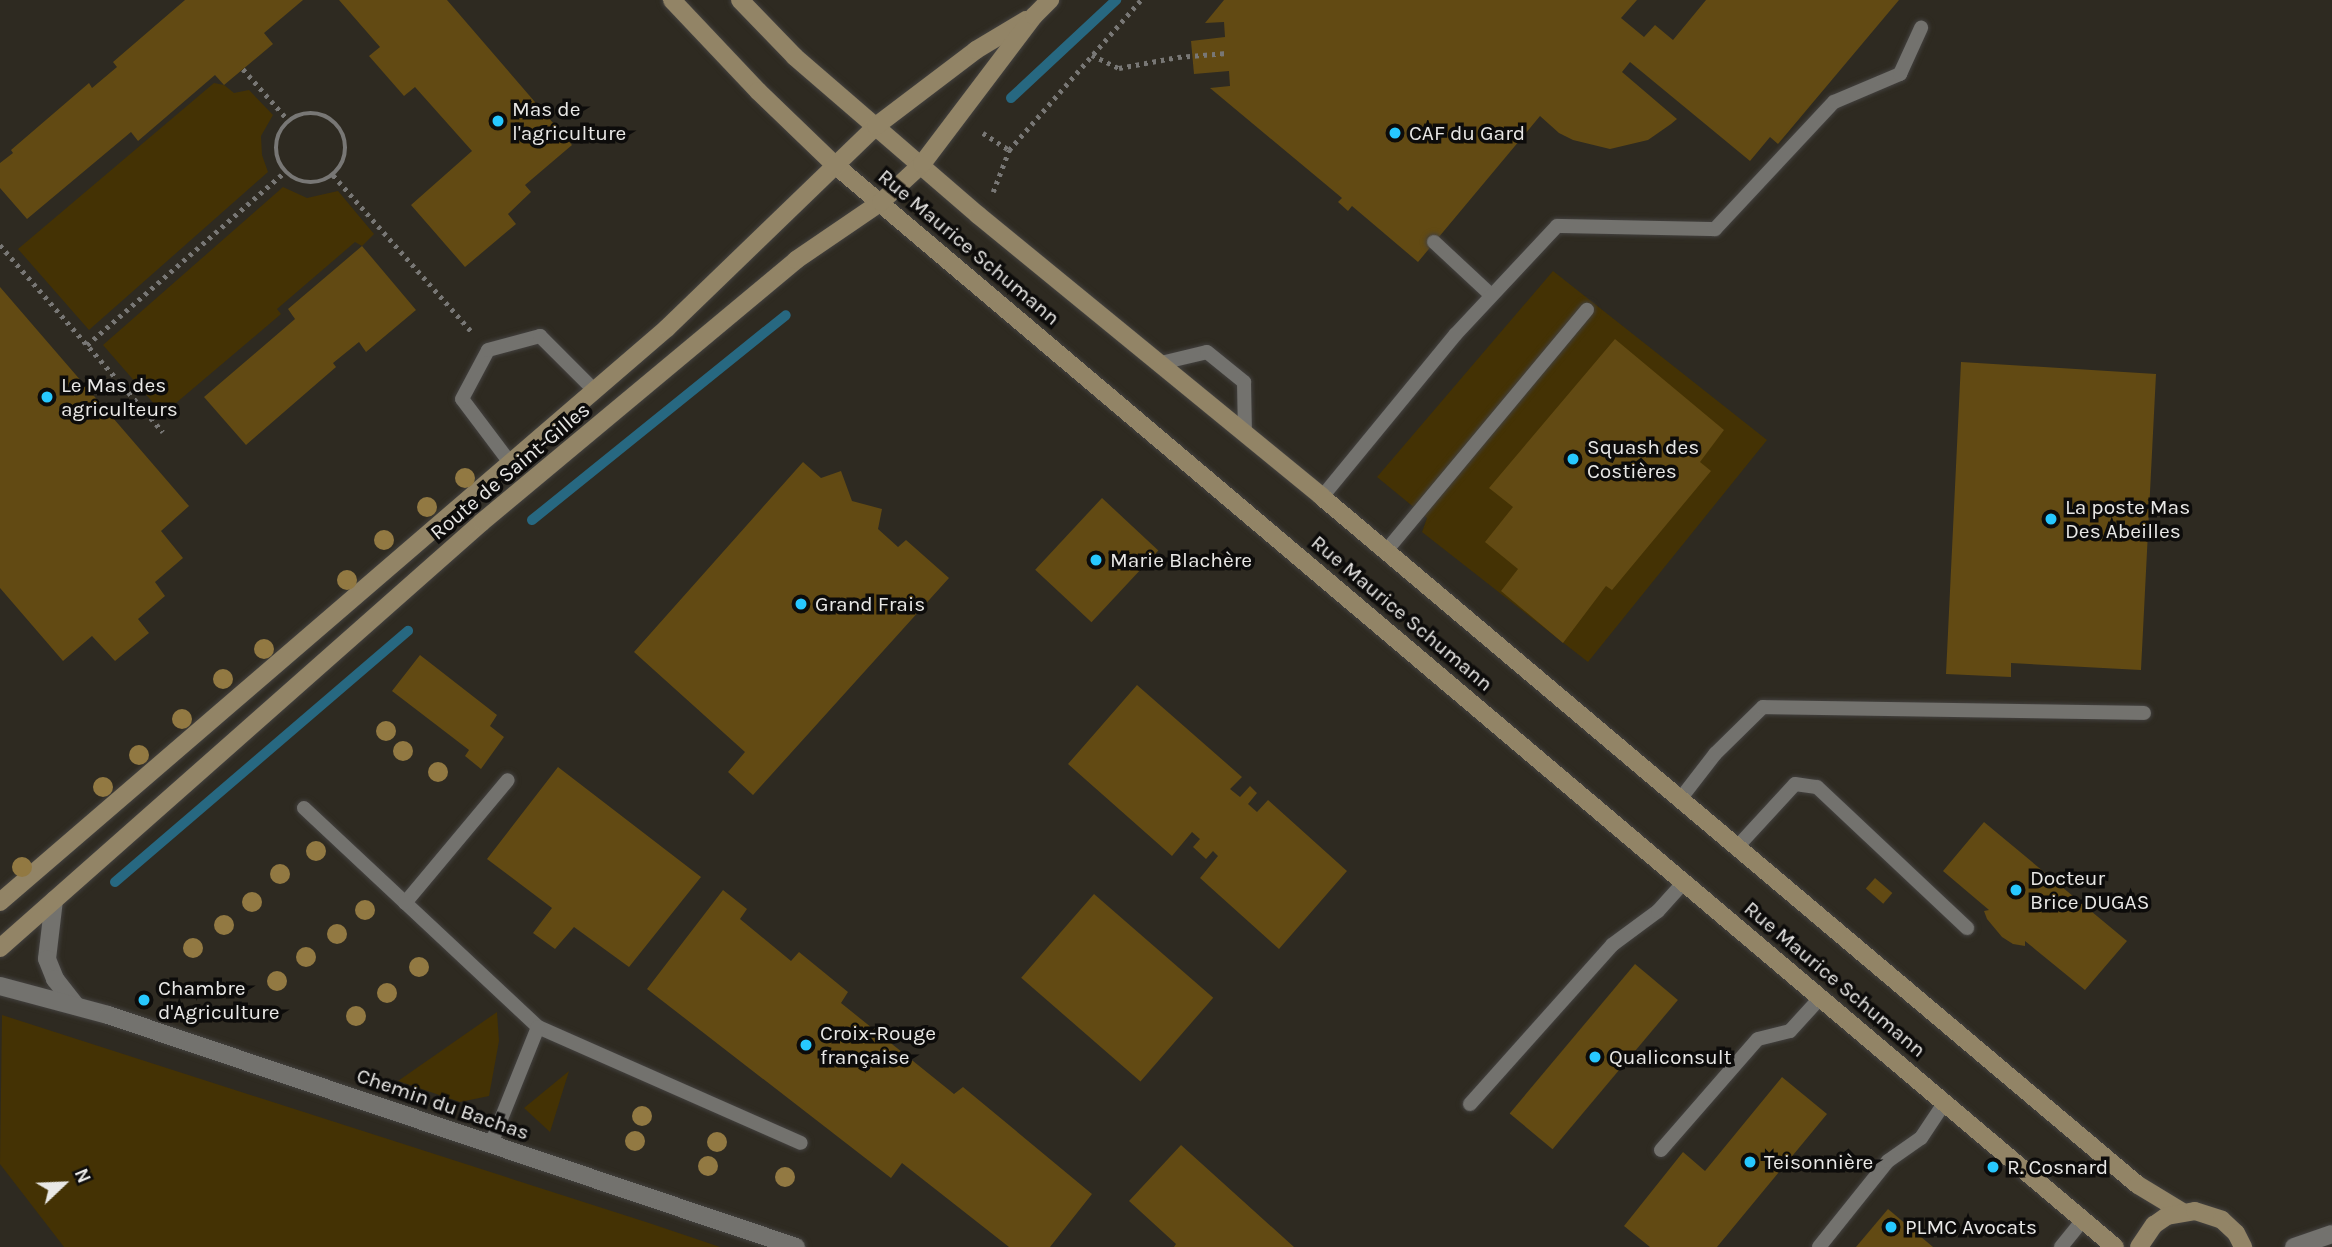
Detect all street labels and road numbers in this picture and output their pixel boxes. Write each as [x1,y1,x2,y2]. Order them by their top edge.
street label: Rue Maurice Schumann [873,164,1065,330]
street label: Route de Saint-Gilles [425,397,595,545]
street label: Rue Maurice Schumann [1306,530,1498,696]
street label: Rue Maurice Schumann [1739,896,1931,1062]
street label: Chemin du Bachas [353,1063,533,1145]

